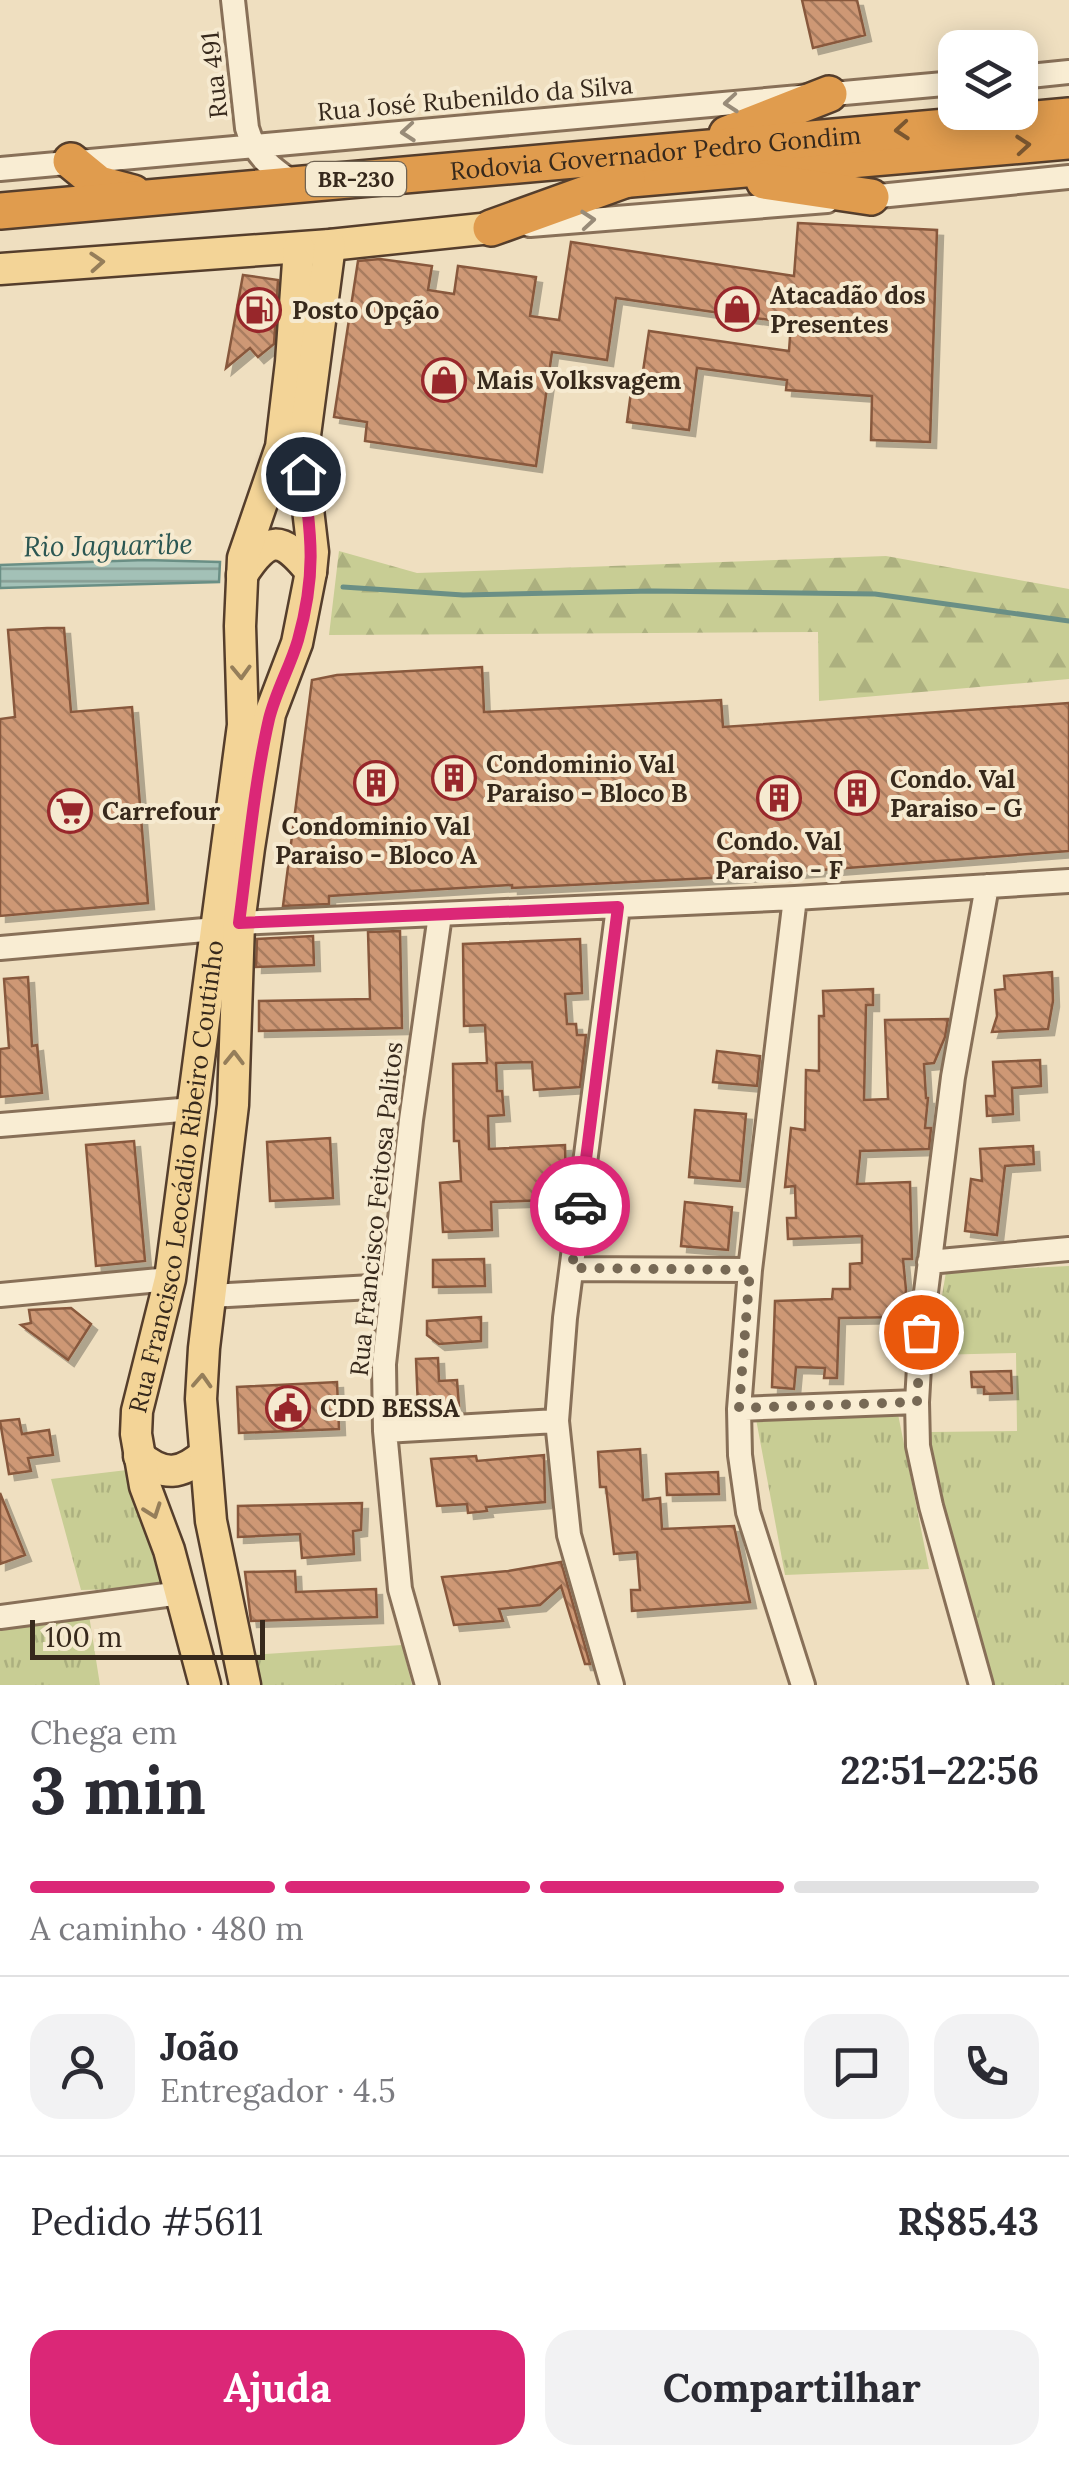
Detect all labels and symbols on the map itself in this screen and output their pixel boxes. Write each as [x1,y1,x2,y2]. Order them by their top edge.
street label: Rua 491 [194,30,234,120]
street label: Rua José Rubenildo da Silva [316,68,634,128]
one-way arrow [723,91,739,113]
one-way arrow [894,118,910,140]
street label: Rodovia Governador Pedro Gondim [448,119,862,187]
one-way arrow [399,120,415,142]
one-way arrow [1015,135,1031,157]
road number: BR-230 [306,162,406,196]
one-way arrow [580,210,596,232]
one-way arrow [90,252,106,273]
place label: Atacadão dos Presentes [770,279,926,340]
shop icon: Atacadão dos Presentes [714,286,760,332]
fuel station icon: Posto Opção [236,287,282,333]
place label: Posto Opção [292,294,439,326]
shop icon: Mais Volksvagem [421,357,467,403]
place label: Mais Volksvagem [476,364,681,396]
pin [261,432,346,517]
water label: Rio Jaguaribe [23,526,193,564]
one-way arrow [231,665,252,681]
place label: Condominio Val Paraiso - Bloco B [486,748,688,809]
building icon: Condominio Val Paraiso - Bloco B [431,755,477,801]
building icon: Condominio Val Paraiso - Bloco A [353,760,399,806]
place label: Condo. Val Paraiso - G [890,763,1022,824]
building icon: Condo. Val Paraiso - G [834,770,880,816]
building icon: Condo. Val Paraiso - F [756,775,802,821]
supermarket icon: Carrefour [47,788,93,834]
place label: Carrefour [102,795,220,827]
place label: Condominio Val Paraiso - Bloco A [275,810,477,871]
place label: Condo. Val Paraiso - F [715,825,843,886]
street label: Rua Francisco Leocádio Ribeiro Coutinho [121,938,230,1416]
street label: Rua Francisco Feitosa Palitos [343,1040,409,1378]
one-way arrow [224,1050,245,1066]
courier [530,1156,630,1256]
pin [879,1290,964,1375]
one-way arrow [191,1373,212,1389]
public building icon: CDD BESSA [265,1385,311,1431]
place label: CDD BESSA [320,1392,460,1424]
one-way arrow [141,1501,162,1518]
scale bar [30,1615,265,1660]

